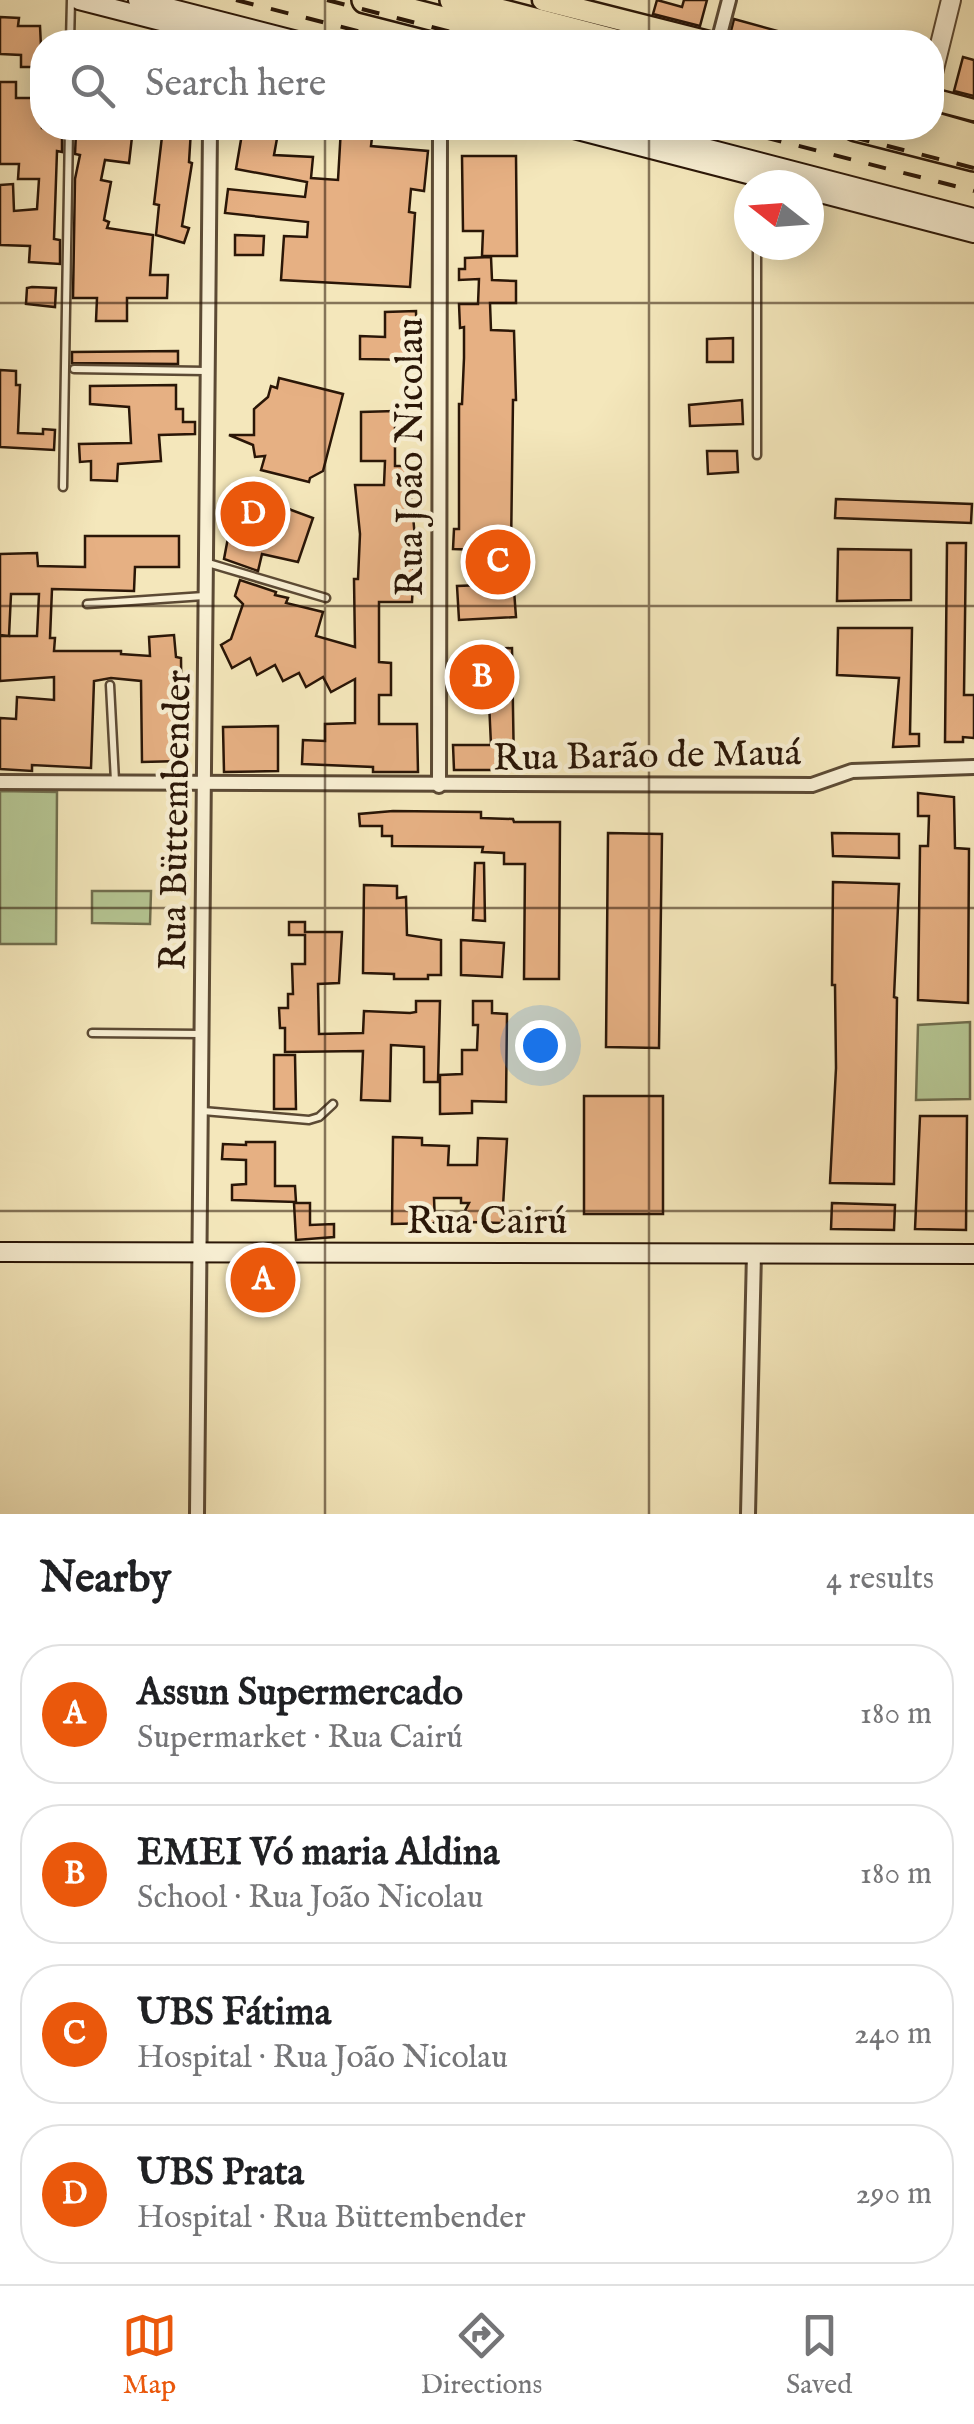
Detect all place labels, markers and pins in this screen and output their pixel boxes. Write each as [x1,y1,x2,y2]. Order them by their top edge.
pin: D [220,476,286,552]
pin: C [466,524,530,600]
pin: B [450,640,514,714]
pin: A [230,1242,296,1318]

